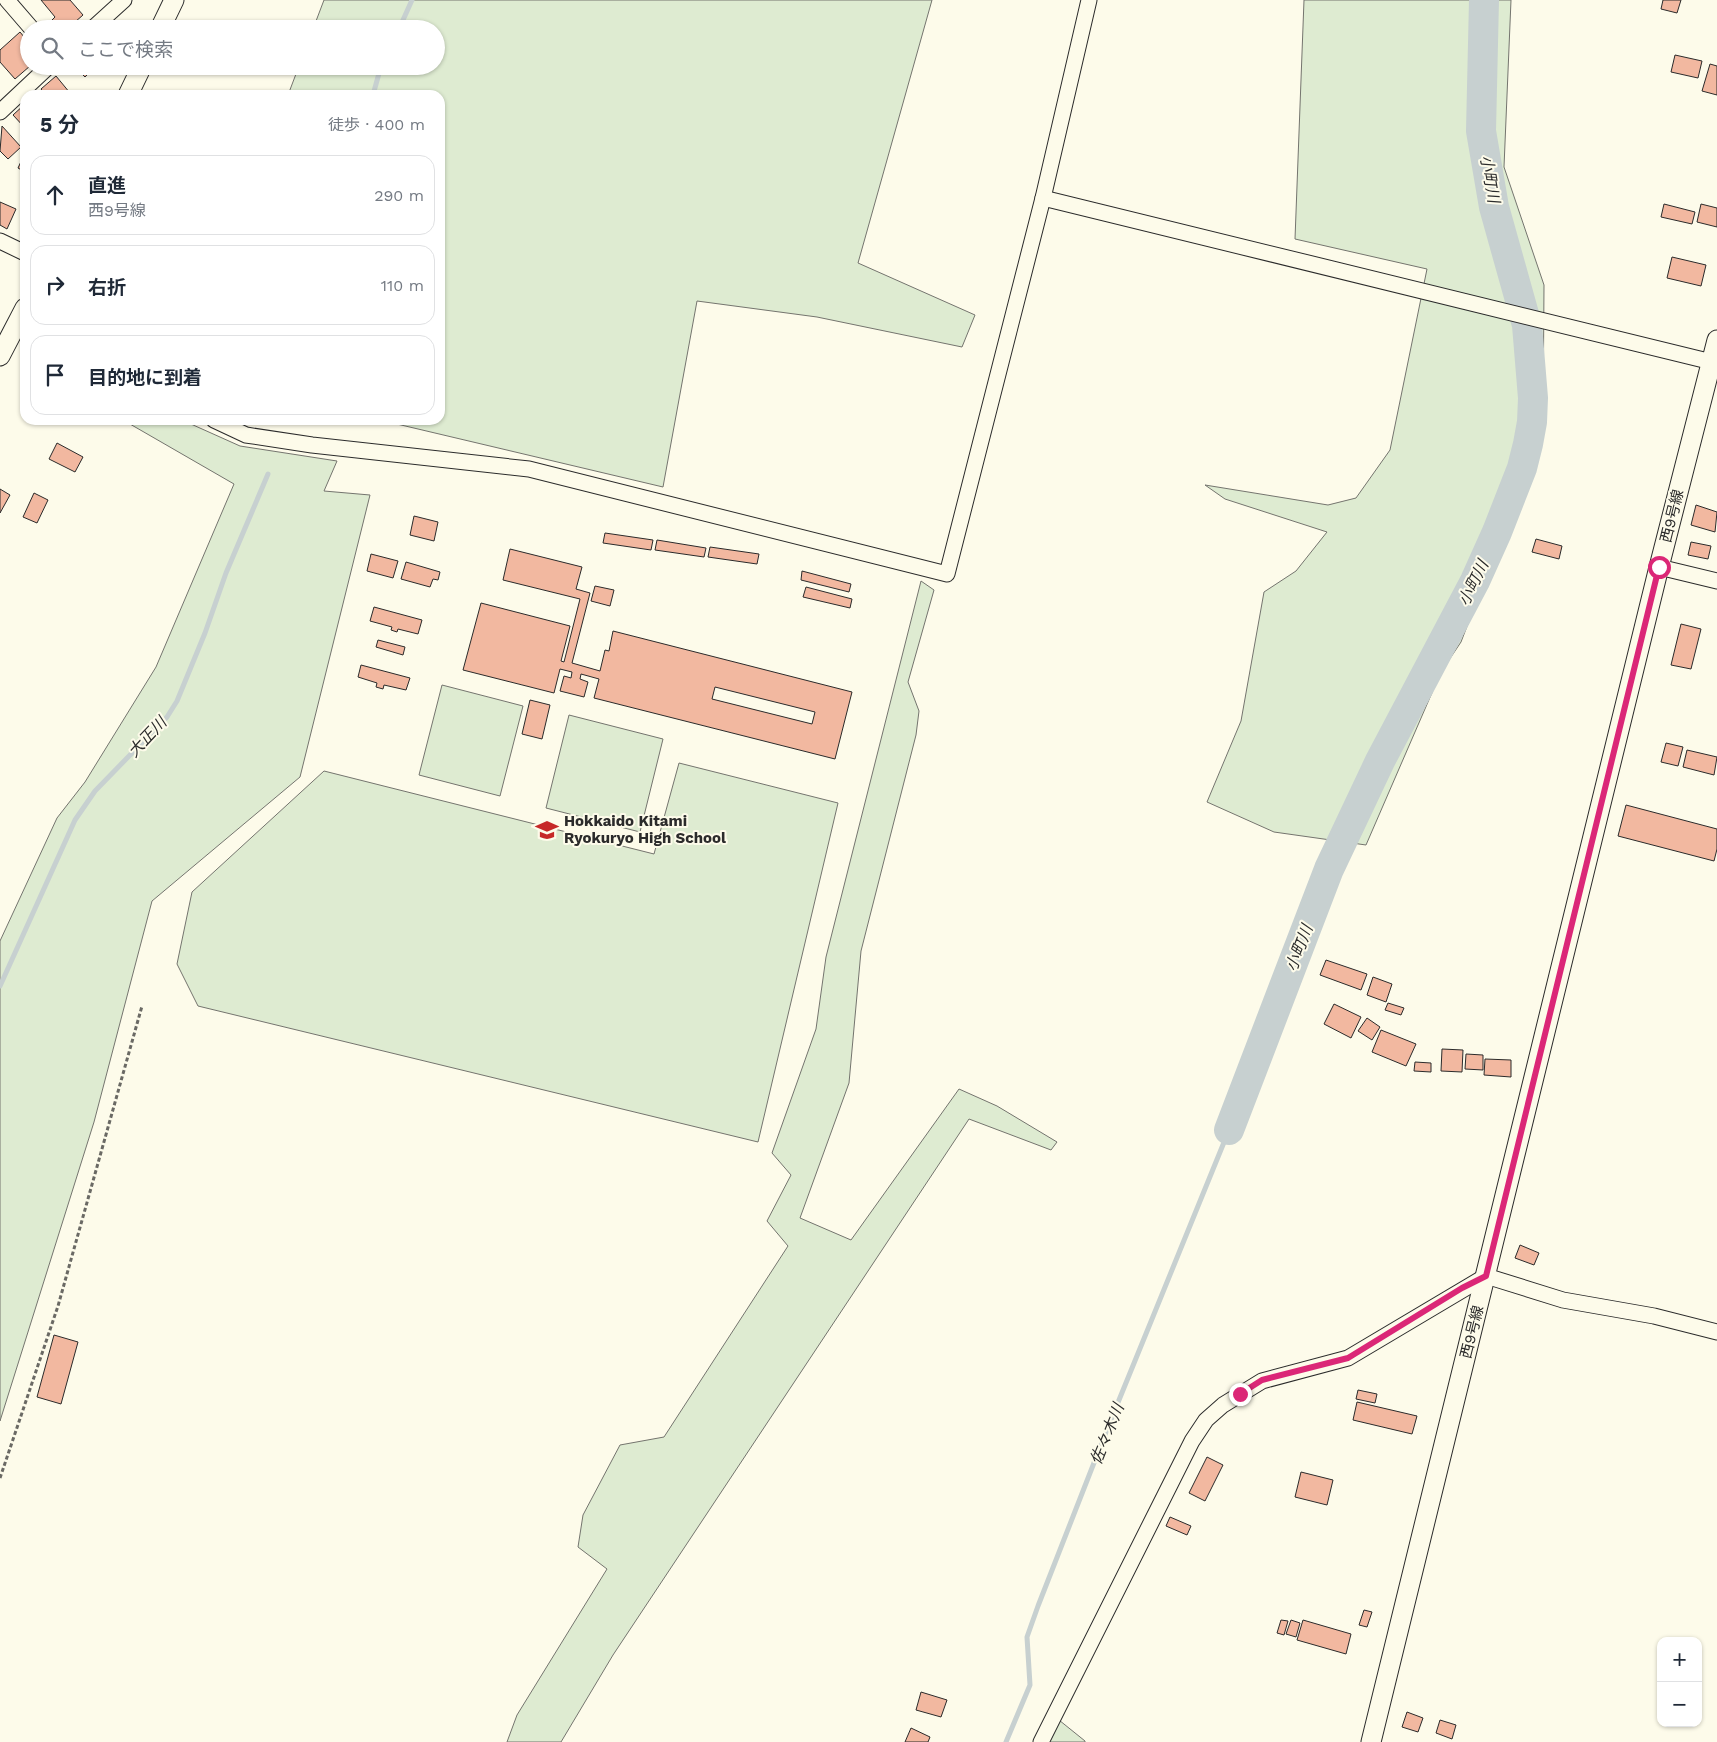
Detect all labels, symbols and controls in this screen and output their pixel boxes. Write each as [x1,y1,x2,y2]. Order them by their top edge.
search box [20,20,445,75]
icon: search [38,34,66,62]
text: ここで検索 [78,38,173,61]
text: 5 分 [40,112,79,137]
text: 徒歩 · 400 m [328,115,425,134]
water label: 小町川 [1476,154,1504,206]
text: 直進 [88,174,126,197]
icon: ahead [41,181,69,209]
text: 290 m [374,186,424,205]
text: 西9号線 [88,201,146,220]
icon: right [41,271,69,299]
text: 右折 [88,276,126,299]
text: 110 m [381,276,424,295]
icon: arrive [41,361,69,389]
text: 目的地に到着 [88,366,202,389]
street label: 西9号線 [1657,487,1687,545]
water label: 小町川 [1454,555,1493,609]
route start [1648,556,1671,579]
water label: 大正川 [124,712,172,761]
place label: Hokkaido Kitami Ryokuryo High School [564,812,726,847]
school or university icon: Hokkaido Kitami Ryokuryo High School [534,817,560,843]
water label: 小町川 [1282,920,1317,974]
street label: 西9号線 [1457,1303,1487,1361]
route end [1229,1383,1252,1406]
water label: 佐々木川 [1086,1399,1129,1467]
map controls [1657,1637,1702,1727]
button: + [1657,1637,1702,1682]
button: − [1657,1682,1702,1727]

